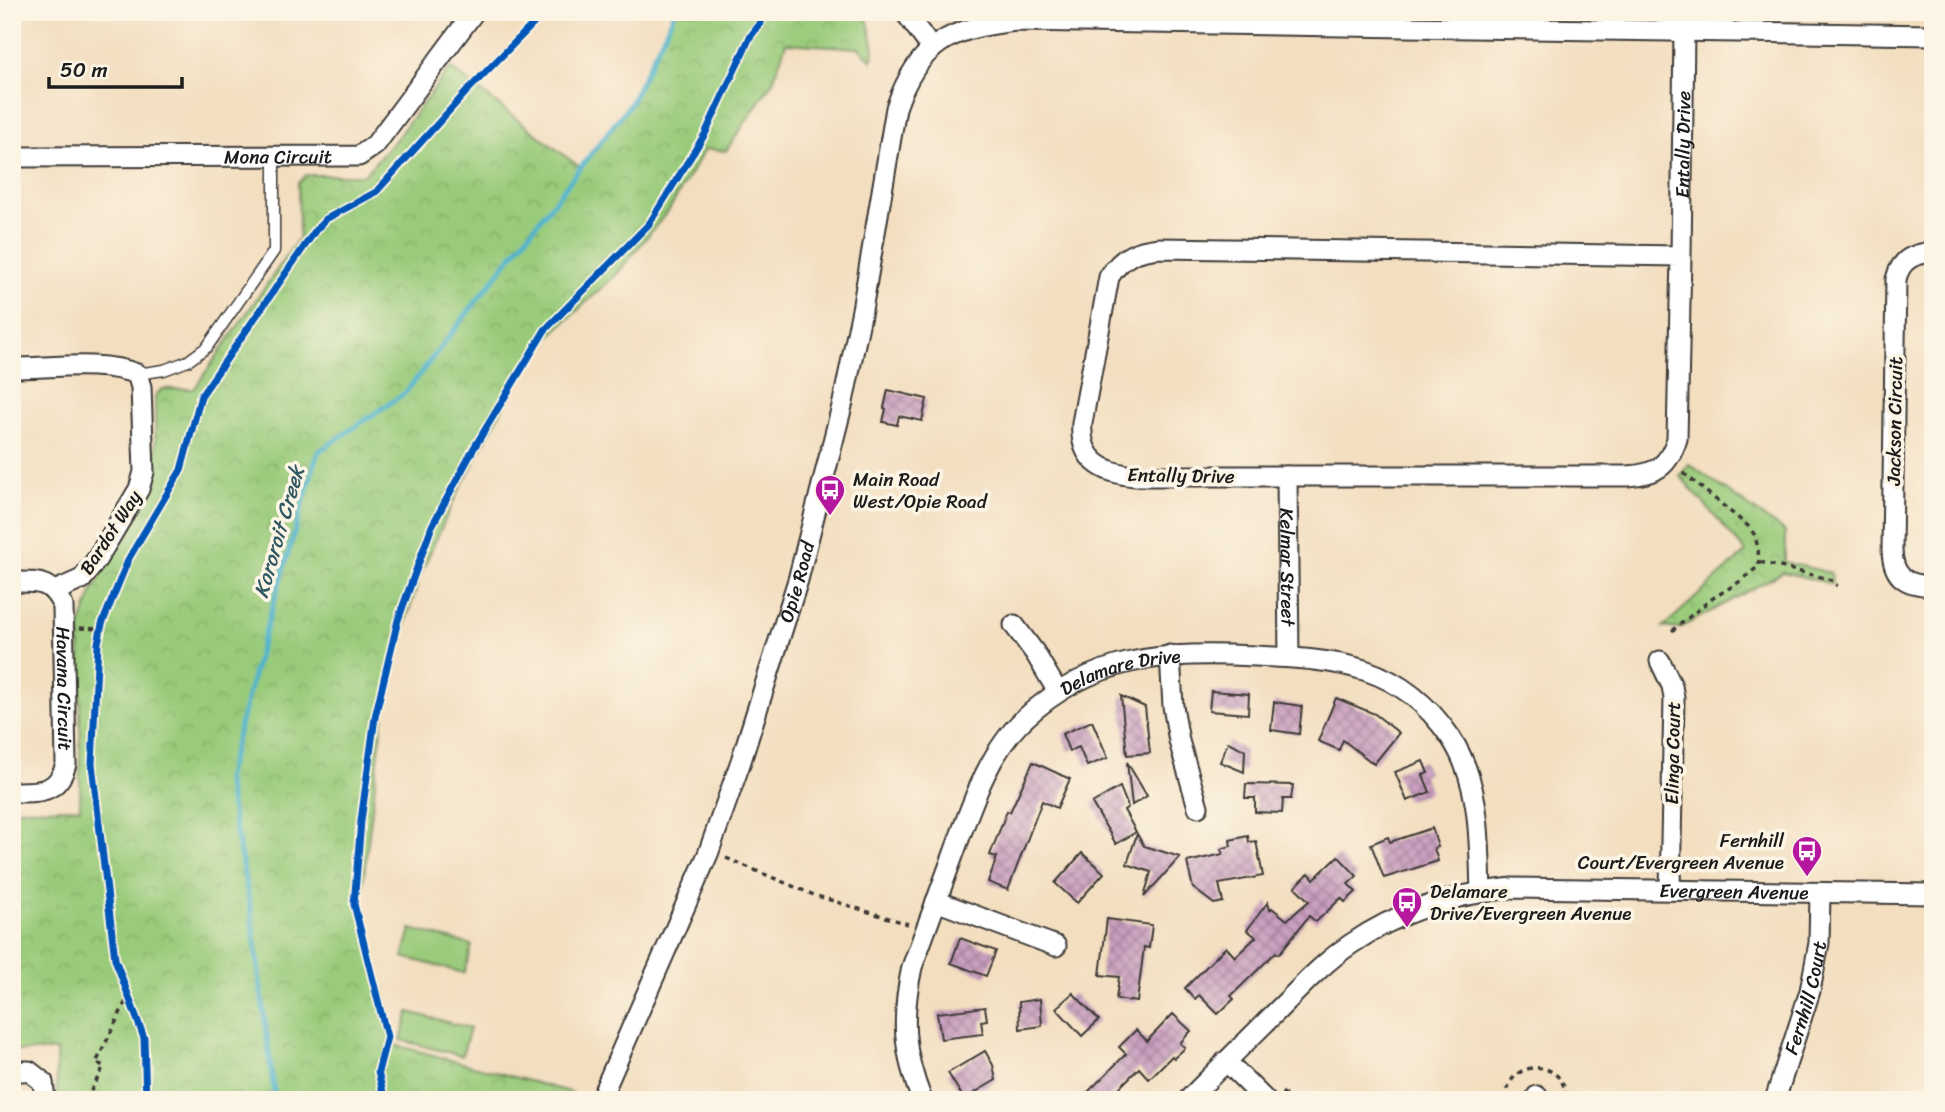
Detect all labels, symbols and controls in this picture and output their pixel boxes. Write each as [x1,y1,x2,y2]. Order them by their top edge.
scale bar [49,46,182,90]
text: 50 m [60,51,108,89]
street label: Entally Drive [1666,90,1700,198]
street label: Mona Circuit [224,140,332,173]
street label: Jackson Circuit [1877,356,1912,487]
street label: Entally Drive [1127,458,1235,493]
water label: Kororoit Creek [242,459,317,602]
place label: Main Road West/Opie Road [853,463,989,518]
bus stop icon: Main Road West/Opie Road [813,473,847,517]
street label: Bardot Way [71,483,150,581]
street label: Kelmar Street [1270,508,1305,628]
street label: Opie Road [770,536,825,627]
street label: Havana Circuit [46,626,82,751]
street label: Delamare Drive [1053,640,1182,705]
street label: Elinga Court [1655,701,1690,805]
place label: Fernhill Court/Evergreen Avenue [1578,824,1785,879]
bus stop icon: Fernhill Court/Evergreen Avenue [1790,834,1824,878]
street label: Evergreen Avenue [1659,874,1809,909]
place label: Delamare Drive/Evergreen Avenue [1430,875,1632,930]
bus stop icon: Delamare Drive/Evergreen Avenue [1390,885,1424,929]
street label: Fernhill Court [1775,938,1836,1059]

